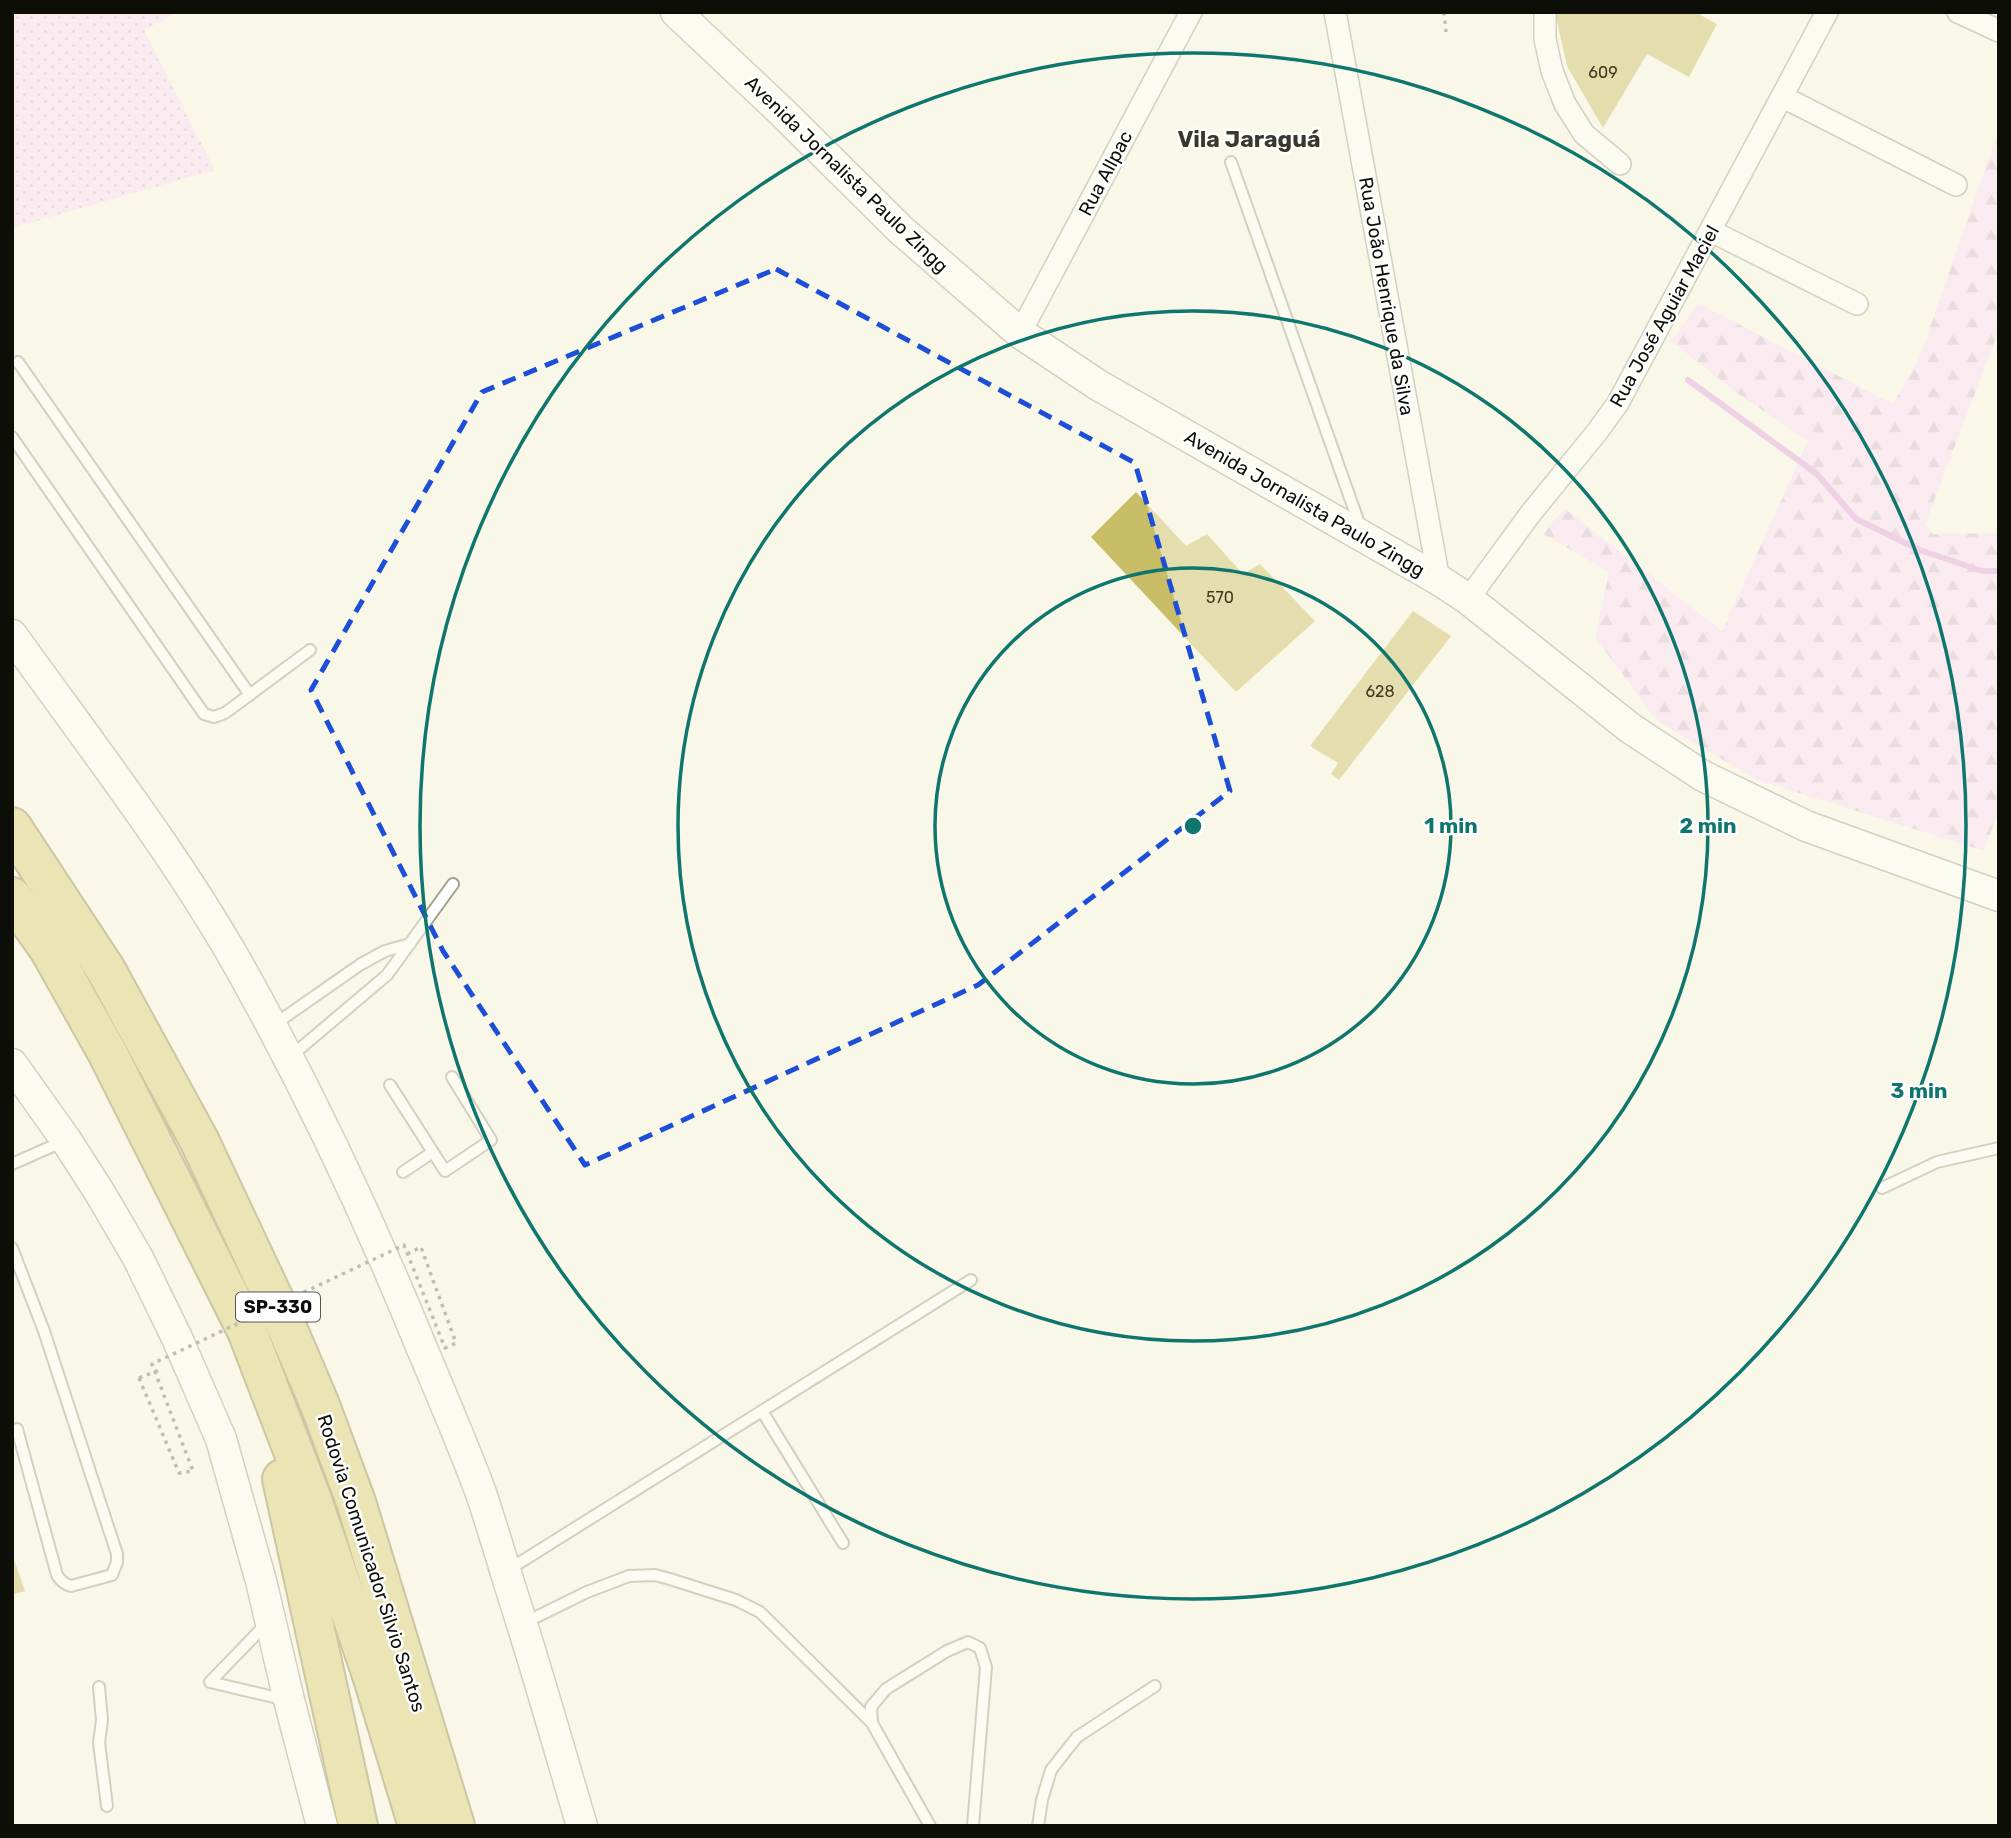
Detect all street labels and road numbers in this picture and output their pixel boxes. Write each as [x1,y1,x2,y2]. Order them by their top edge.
street label: Avenida Jornalista Paulo Zingg [740,71,953,278]
street label: Rua Allpac [1074,127,1137,220]
street label: Rua João Henrique da Silva [1354,175,1419,417]
street label: Rua José Aguiar Maciel [1605,221,1724,411]
street label: Avenida Jornalista Paulo Zingg [1181,425,1429,582]
road number: SP-330 [236,1292,320,1322]
street label: Rodovia Comunicador Silvio Santos [312,1412,431,1715]

